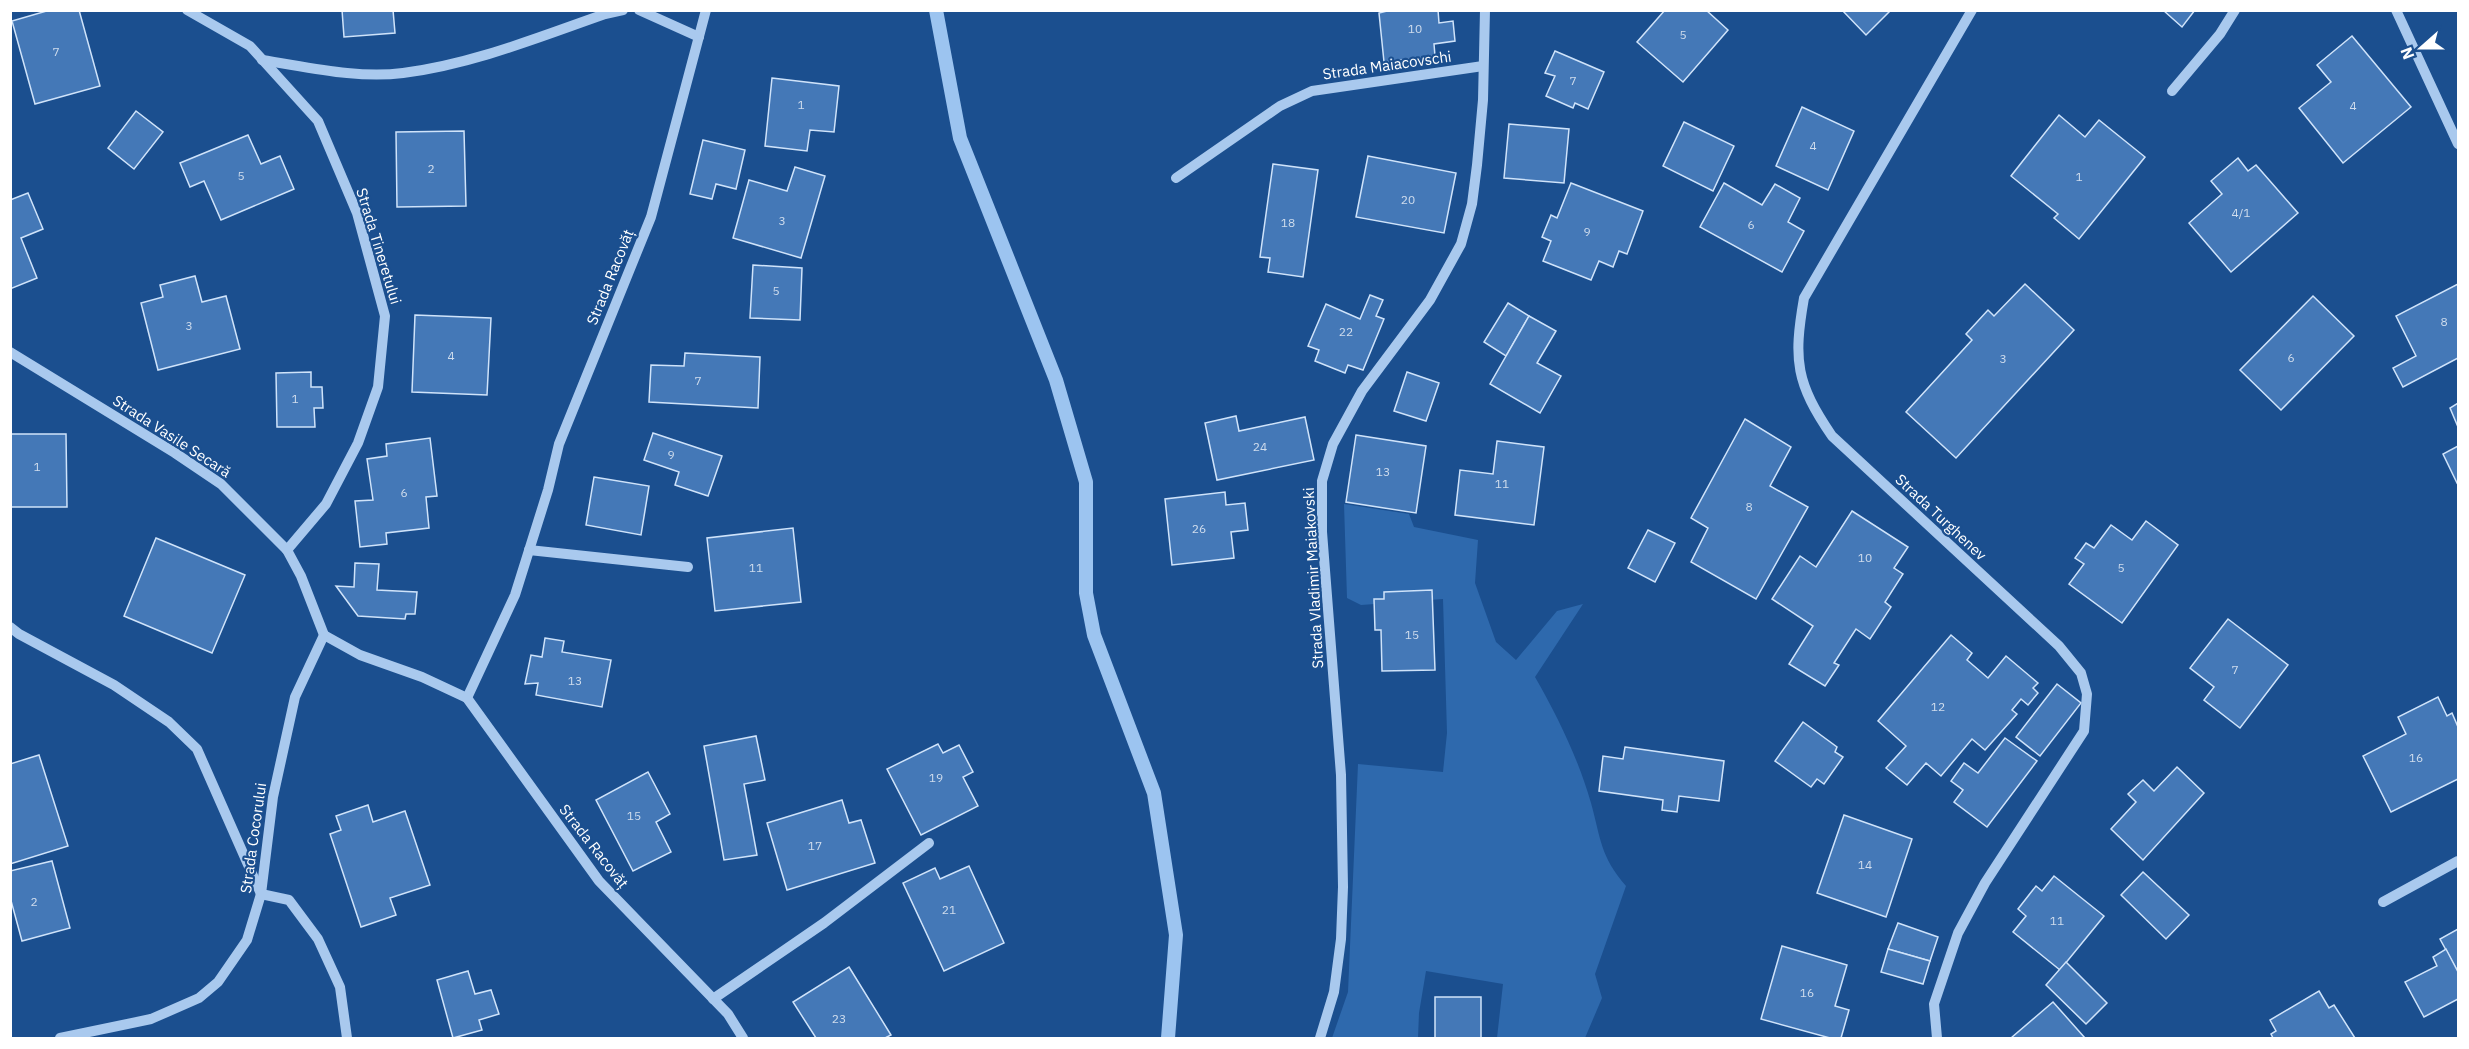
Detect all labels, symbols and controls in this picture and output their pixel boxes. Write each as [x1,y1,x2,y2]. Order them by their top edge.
north arrow [2391,18,2451,78]
house number: 10 [1408,21,1422,36]
house number: 5 [1679,27,1687,42]
house number: 7 [52,44,60,59]
text: N [2396,44,2418,62]
street label: Strada Maiacovschi [1321,47,1453,83]
house number: 7 [1569,73,1577,88]
house number: 1 [797,97,805,112]
house number: 4 [2349,98,2357,113]
house number: 4 [1809,138,1817,153]
house number: 2 [427,161,435,176]
house number: 5 [237,168,245,183]
house number: 1 [2075,169,2083,184]
street label: Strada Tineretului [352,186,406,306]
house number: 20 [1401,192,1415,207]
house number: 4/1 [2232,205,2251,220]
house number: 3 [778,213,786,228]
house number: 18 [1281,215,1295,230]
house number: 6 [1747,217,1755,232]
house number: 9 [1583,224,1591,239]
street label: Strada Racovăț [582,226,638,328]
house number: 5 [772,283,780,298]
house number: 8 [2440,314,2448,329]
house number: 3 [185,318,193,333]
house number: 22 [1339,324,1353,339]
house number: 4 [447,348,455,363]
house number: 6 [2287,350,2295,365]
house number: 3 [1999,351,2007,366]
house number: 7 [694,373,702,388]
street label: Strada Vasile Secară [109,391,235,481]
house number: 1 [291,391,299,406]
house number: 24 [1253,439,1267,454]
house number: 9 [667,447,675,462]
house number: 1 [33,459,41,474]
house number: 13 [1376,464,1390,479]
street label: Strada Turghenev [1891,470,1991,565]
house number: 11 [1495,476,1509,491]
house number: 6 [400,485,408,500]
street label: Strada Vladimir Maiakovski [1299,487,1327,669]
house number: 8 [1745,499,1753,514]
house number: 26 [1192,521,1206,536]
house number: 10 [1858,550,1872,565]
house number: 11 [749,560,763,575]
house number: 5 [2117,560,2125,575]
house number: 15 [1405,627,1419,642]
house number: 7 [2231,662,2239,677]
house number: 13 [568,673,582,688]
house number: 12 [1931,699,1945,714]
house number: 16 [2409,750,2423,765]
house number: 19 [929,770,943,785]
street label: Strada Cocorului [236,781,270,895]
street label: Strada Racovăț [555,800,633,892]
house number: 15 [627,808,641,823]
house number: 17 [808,838,822,853]
house number: 14 [1858,857,1872,872]
house number: 2 [30,894,38,909]
house number: 21 [942,902,956,917]
house number: 11 [2050,913,2064,928]
house number: 16 [1800,985,1814,1000]
house number: 23 [832,1011,846,1026]

